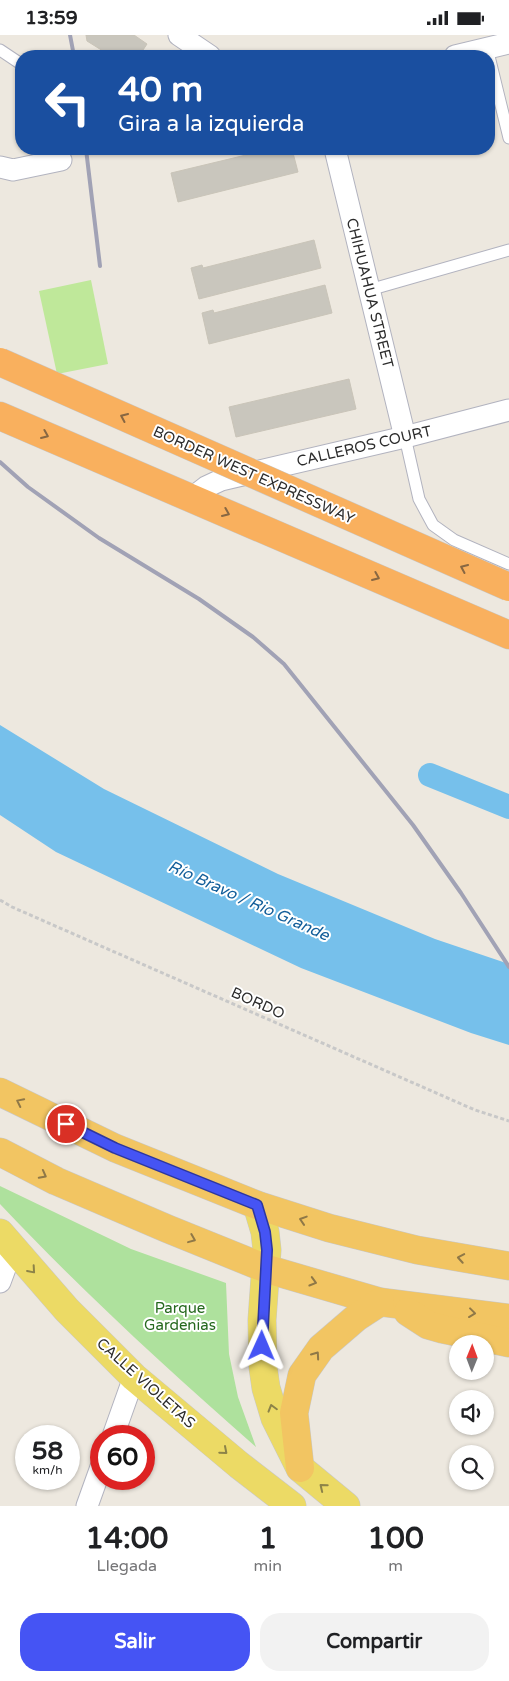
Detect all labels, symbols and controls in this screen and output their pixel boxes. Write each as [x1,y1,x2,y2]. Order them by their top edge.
text: 13:59 [25,7,78,29]
text: 40 m [118,69,203,111]
icon: left [35,70,100,135]
text: Gira a la izquierda [118,111,304,137]
street label: CHIHUAHUA STREET [343,216,397,370]
one-way arrow [120,413,129,424]
street label: BORDER WEST EXPRESSWAY [150,422,358,528]
street label: CALLEROS COURT [295,422,433,470]
one-way arrow [40,429,49,439]
one-way arrow [221,507,230,517]
one-way arrow [460,563,469,574]
one-way arrow [371,572,379,582]
water label: Río Bravo / Rio Grande [165,856,333,946]
street label: BORDO [228,983,288,1023]
one-way arrow [16,1098,25,1108]
pin [45,1103,87,1145]
icon: arrive [52,1110,80,1138]
one-way arrow [38,1168,47,1178]
one-way arrow [300,1215,308,1225]
one-way arrow [187,1233,196,1243]
one-way arrow [457,1253,465,1263]
one-way arrow [27,1264,36,1273]
one-way arrow [309,1277,317,1287]
park label: Parque Gardenias [144,1299,216,1334]
one-way arrow [469,1307,477,1318]
position arrow [235,1319,287,1371]
street label: CALLE VIOLETAS [93,1334,199,1432]
north arrow [449,1335,494,1380]
map controls [449,1335,494,1490]
one-way arrow [310,1351,319,1361]
button: sound [449,1390,494,1435]
one-way arrow [268,1405,278,1413]
speed limit sign: 60 [90,1425,155,1490]
text: 58 [32,1436,63,1466]
one-way arrow [218,1445,227,1454]
button: search [449,1445,494,1490]
text: km/h [32,1463,63,1477]
one-way arrow [320,1484,329,1493]
text: 14:00 [85,1520,168,1557]
text: 1 [258,1520,277,1557]
text: 100 [367,1520,424,1557]
text: Llegada [97,1556,157,1576]
text: min [254,1556,282,1576]
text: m [388,1556,403,1576]
button: Salir [20,1613,250,1671]
button: Compartir [260,1613,489,1671]

